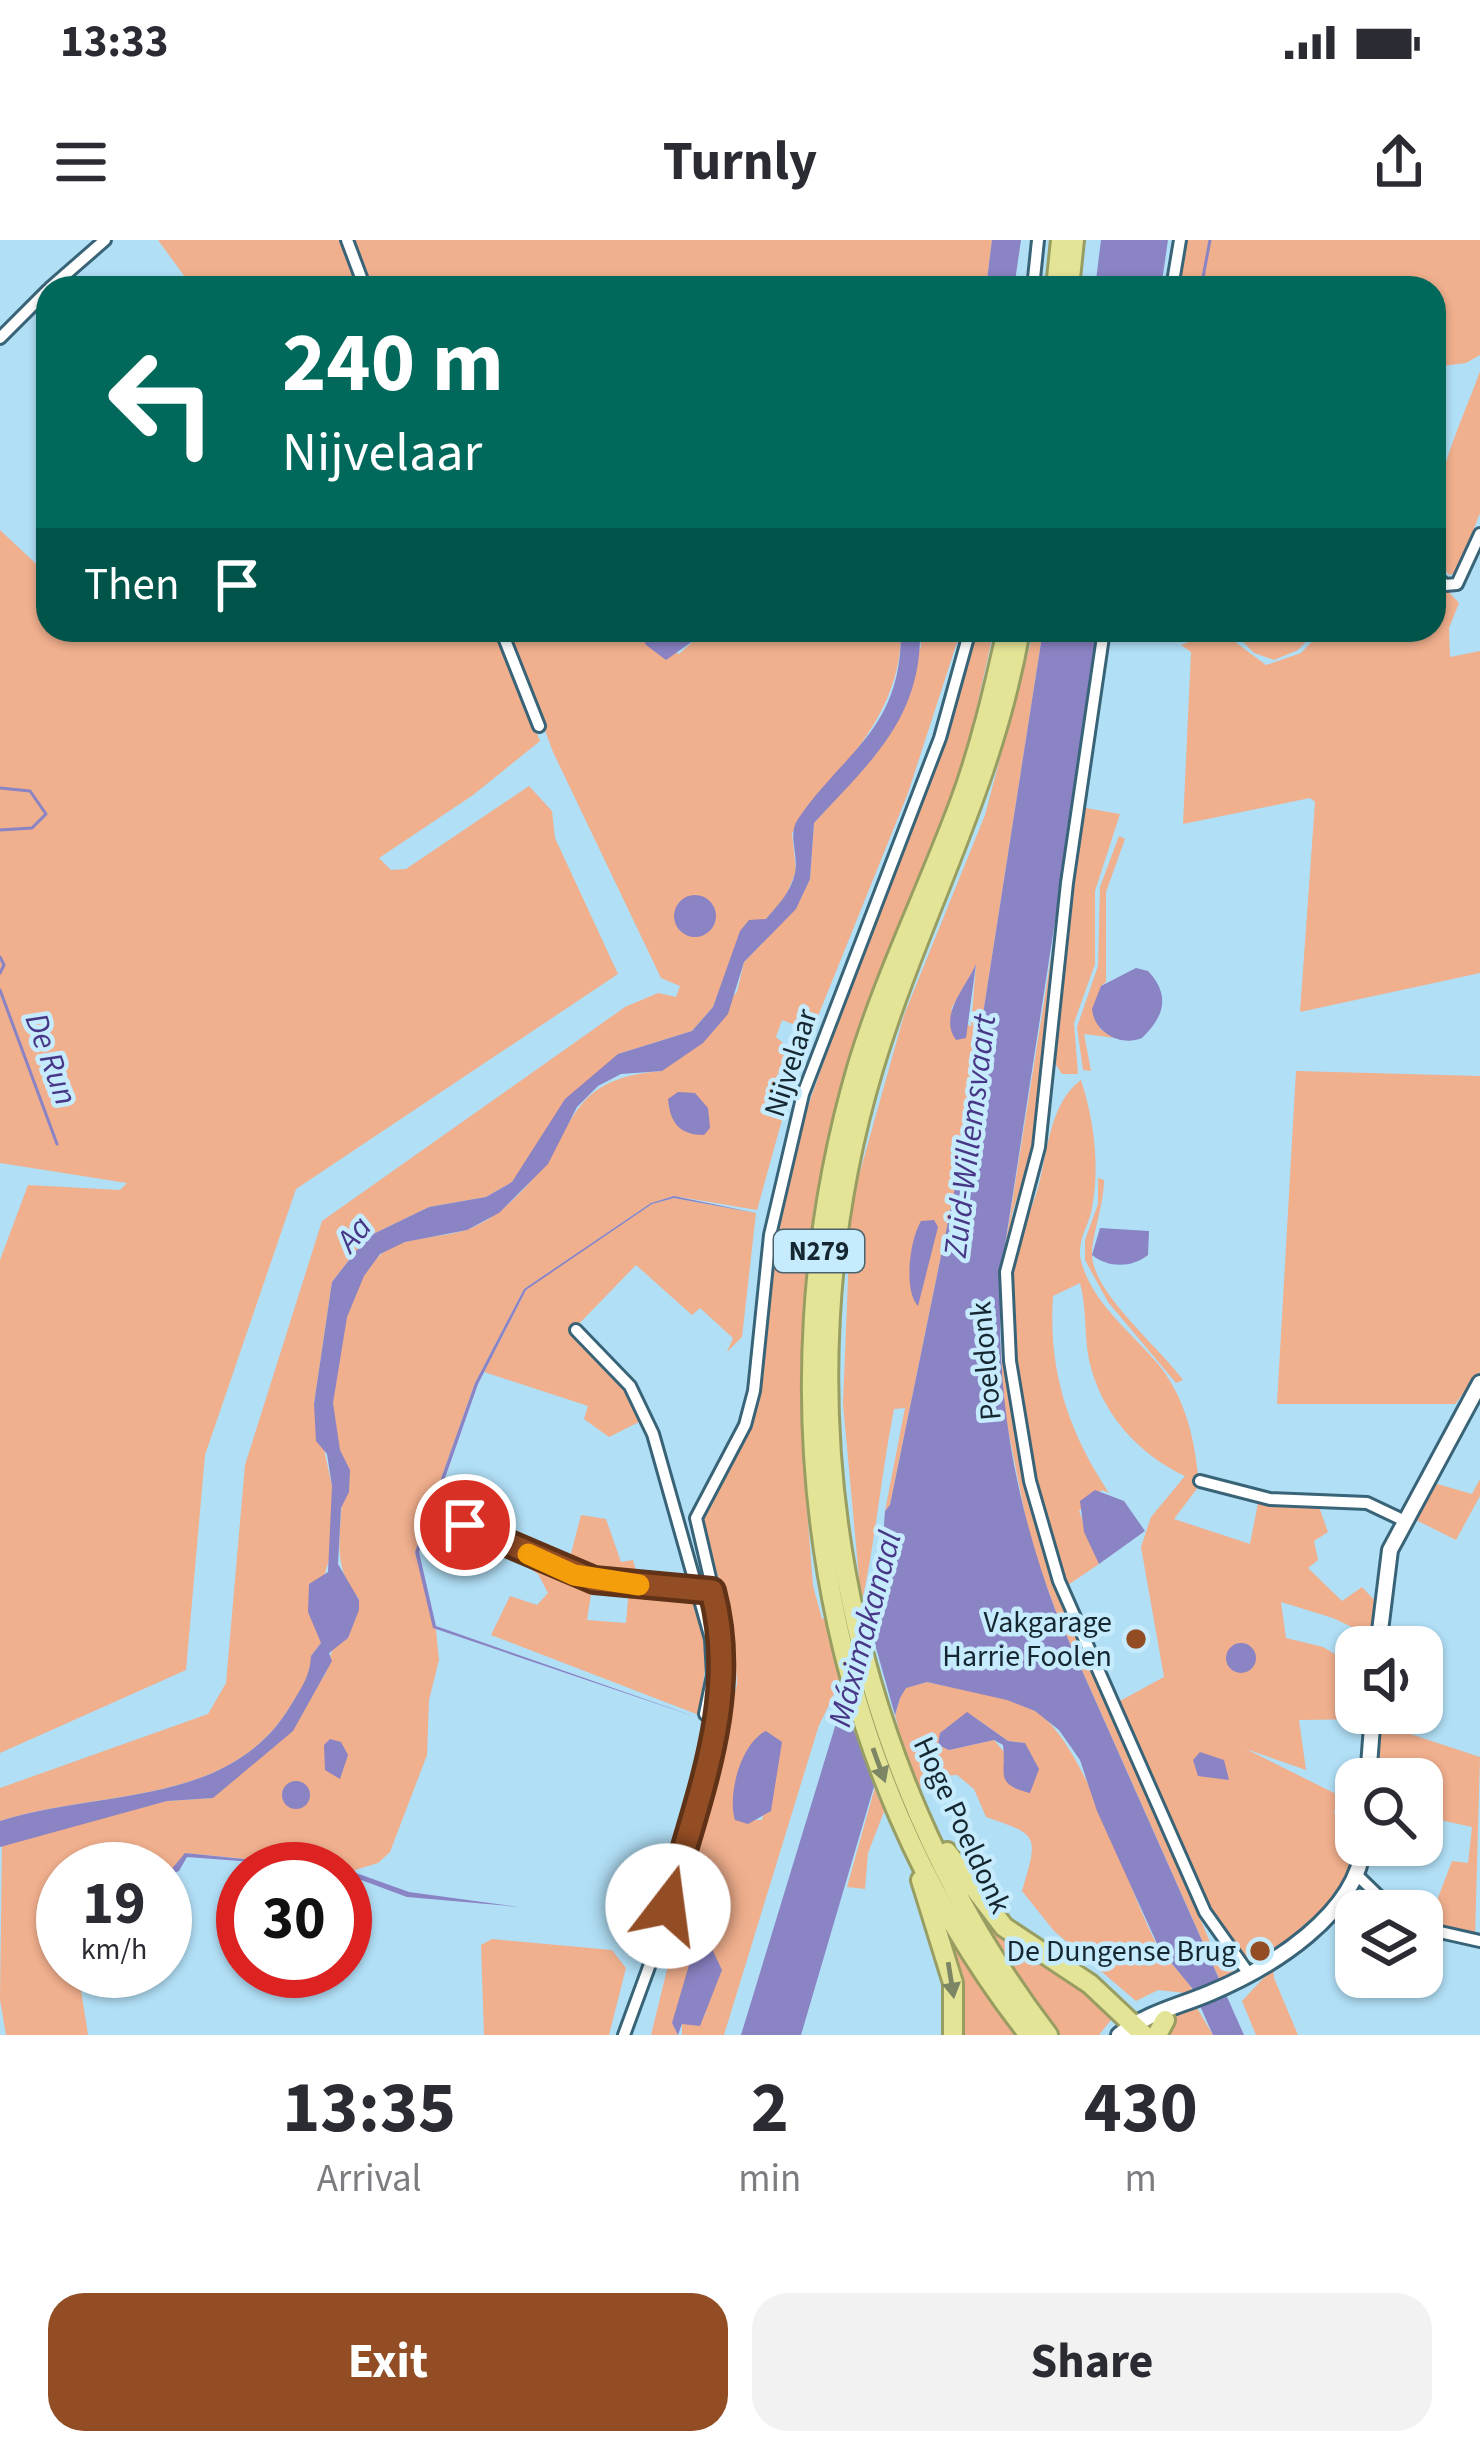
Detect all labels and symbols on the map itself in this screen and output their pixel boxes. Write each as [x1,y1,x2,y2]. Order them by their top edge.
street label: Nijvelaar [753,1003,829,1123]
water label: De Run [13,1006,89,1112]
water label: Zuid-Willemsvaart [932,1010,1008,1261]
water label: Aa [324,1206,383,1264]
road number: N279 [774,1230,864,1272]
street label: Poeldonk [959,1300,1013,1422]
pin [414,1474,516,1576]
water label: Máximakanaal [816,1525,914,1732]
place label: Vakgarage Harrie Foolen [942,1601,1112,1678]
marker: Vakgarage Harrie Foolen [1123,1626,1149,1652]
street label: Hoge Poeldonk [902,1730,1022,1921]
one-way arrow [870,1747,889,1783]
speed limit sign: 30 [216,1842,372,1998]
position arrow [605,1843,731,1969]
place label: De Dungense Brug [1007,1930,1236,1973]
marker: De Dungense Brug [1247,1938,1273,1964]
one-way arrow [941,1962,960,1999]

